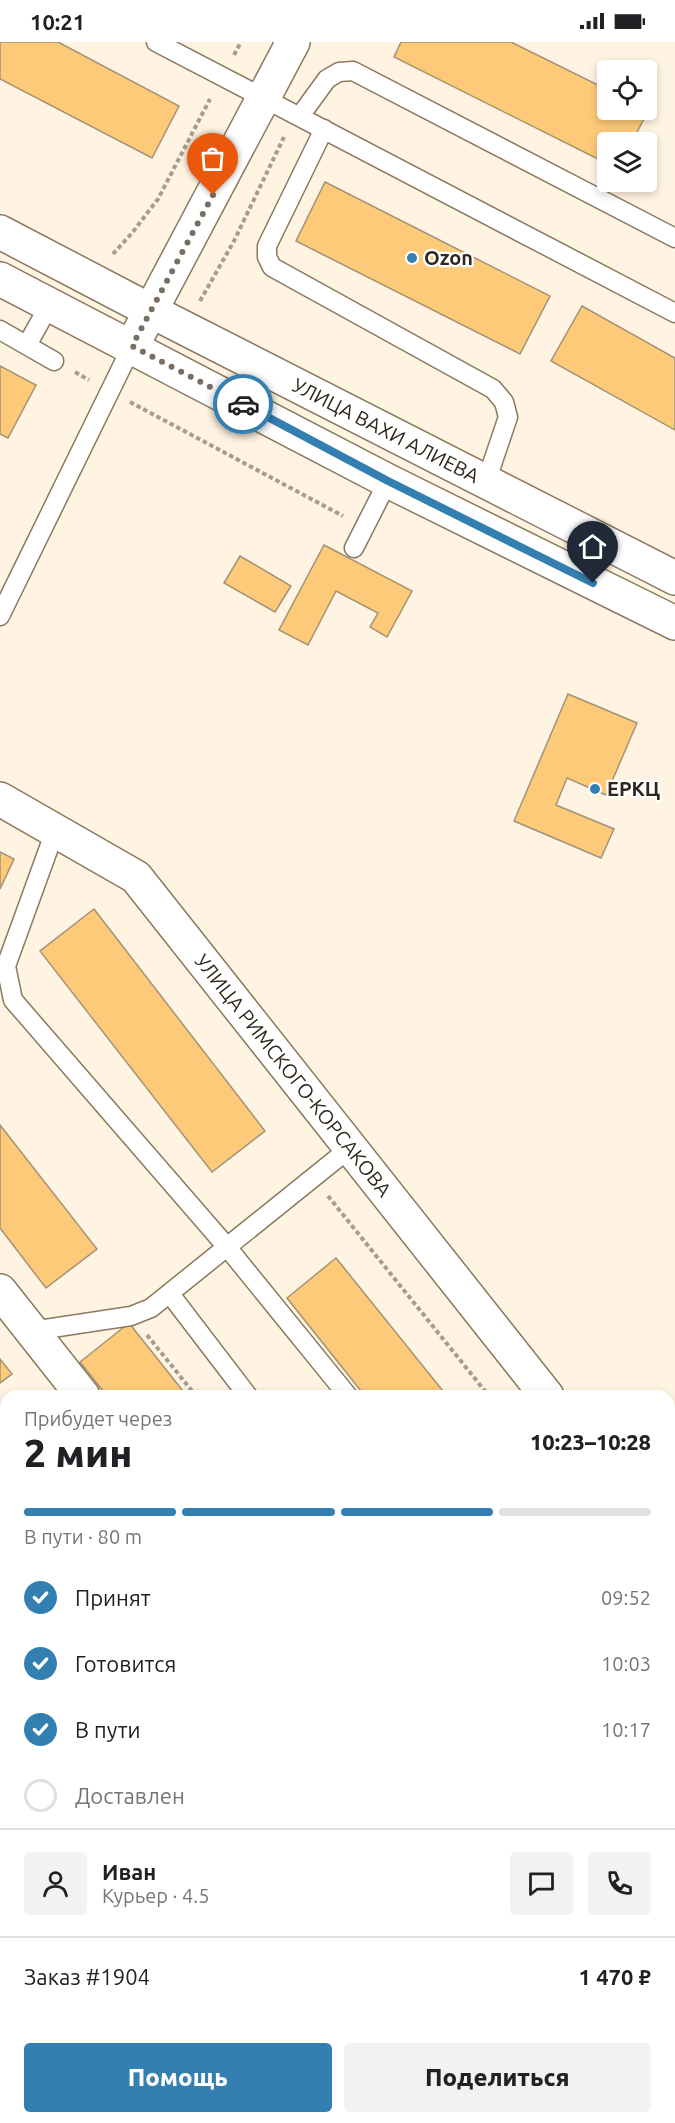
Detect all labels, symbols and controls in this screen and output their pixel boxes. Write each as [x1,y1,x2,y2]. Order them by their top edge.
text: 10:21 [30,9,85,34]
map controls [597,60,657,192]
button: locate [597,60,657,120]
button: layers [597,132,657,192]
pin [187,133,238,195]
icon: bag [196,142,229,175]
place label: Ozon [424,246,473,269]
marker: Ozon [405,251,419,265]
street label: УЛИЦА ВАХИ АЛИЕВА [289,373,483,487]
courier [213,374,273,434]
icon: car [227,388,260,421]
pin [567,521,618,583]
icon: home [576,530,609,563]
place label: ЕРКЦ [607,777,660,800]
marker: ЕРКЦ [588,782,602,796]
street label: УЛИЦА РИМСКОГО-КОРСАКОВА [191,949,397,1201]
text: Прибудет через [24,1407,172,1430]
text: 10:23–10:28 [530,1429,651,1454]
text: 2 мин [24,1431,132,1474]
text: В пути · 80 m [24,1525,142,1548]
icon: check [24,1581,57,1614]
text: Принят [75,1585,151,1610]
text: 09:52 [601,1586,651,1609]
icon: check [24,1647,57,1680]
text: Готовится [75,1651,176,1676]
text: 10:03 [601,1652,651,1675]
icon: check [24,1713,57,1746]
text: В пути [75,1717,141,1742]
text: 10:17 [601,1718,651,1741]
text: Доставлен [75,1783,185,1808]
button: person [24,1852,87,1915]
button: chat [510,1852,573,1915]
button: phone [588,1852,651,1915]
text: Иван [102,1859,156,1884]
text: Курьер · 4.5 [102,1884,209,1907]
text: Заказ #1904 [24,1964,150,1989]
text: 1 470 ₽ [579,1964,651,1989]
button: Помощь [24,2043,332,2112]
button: Поделиться [344,2043,651,2112]

